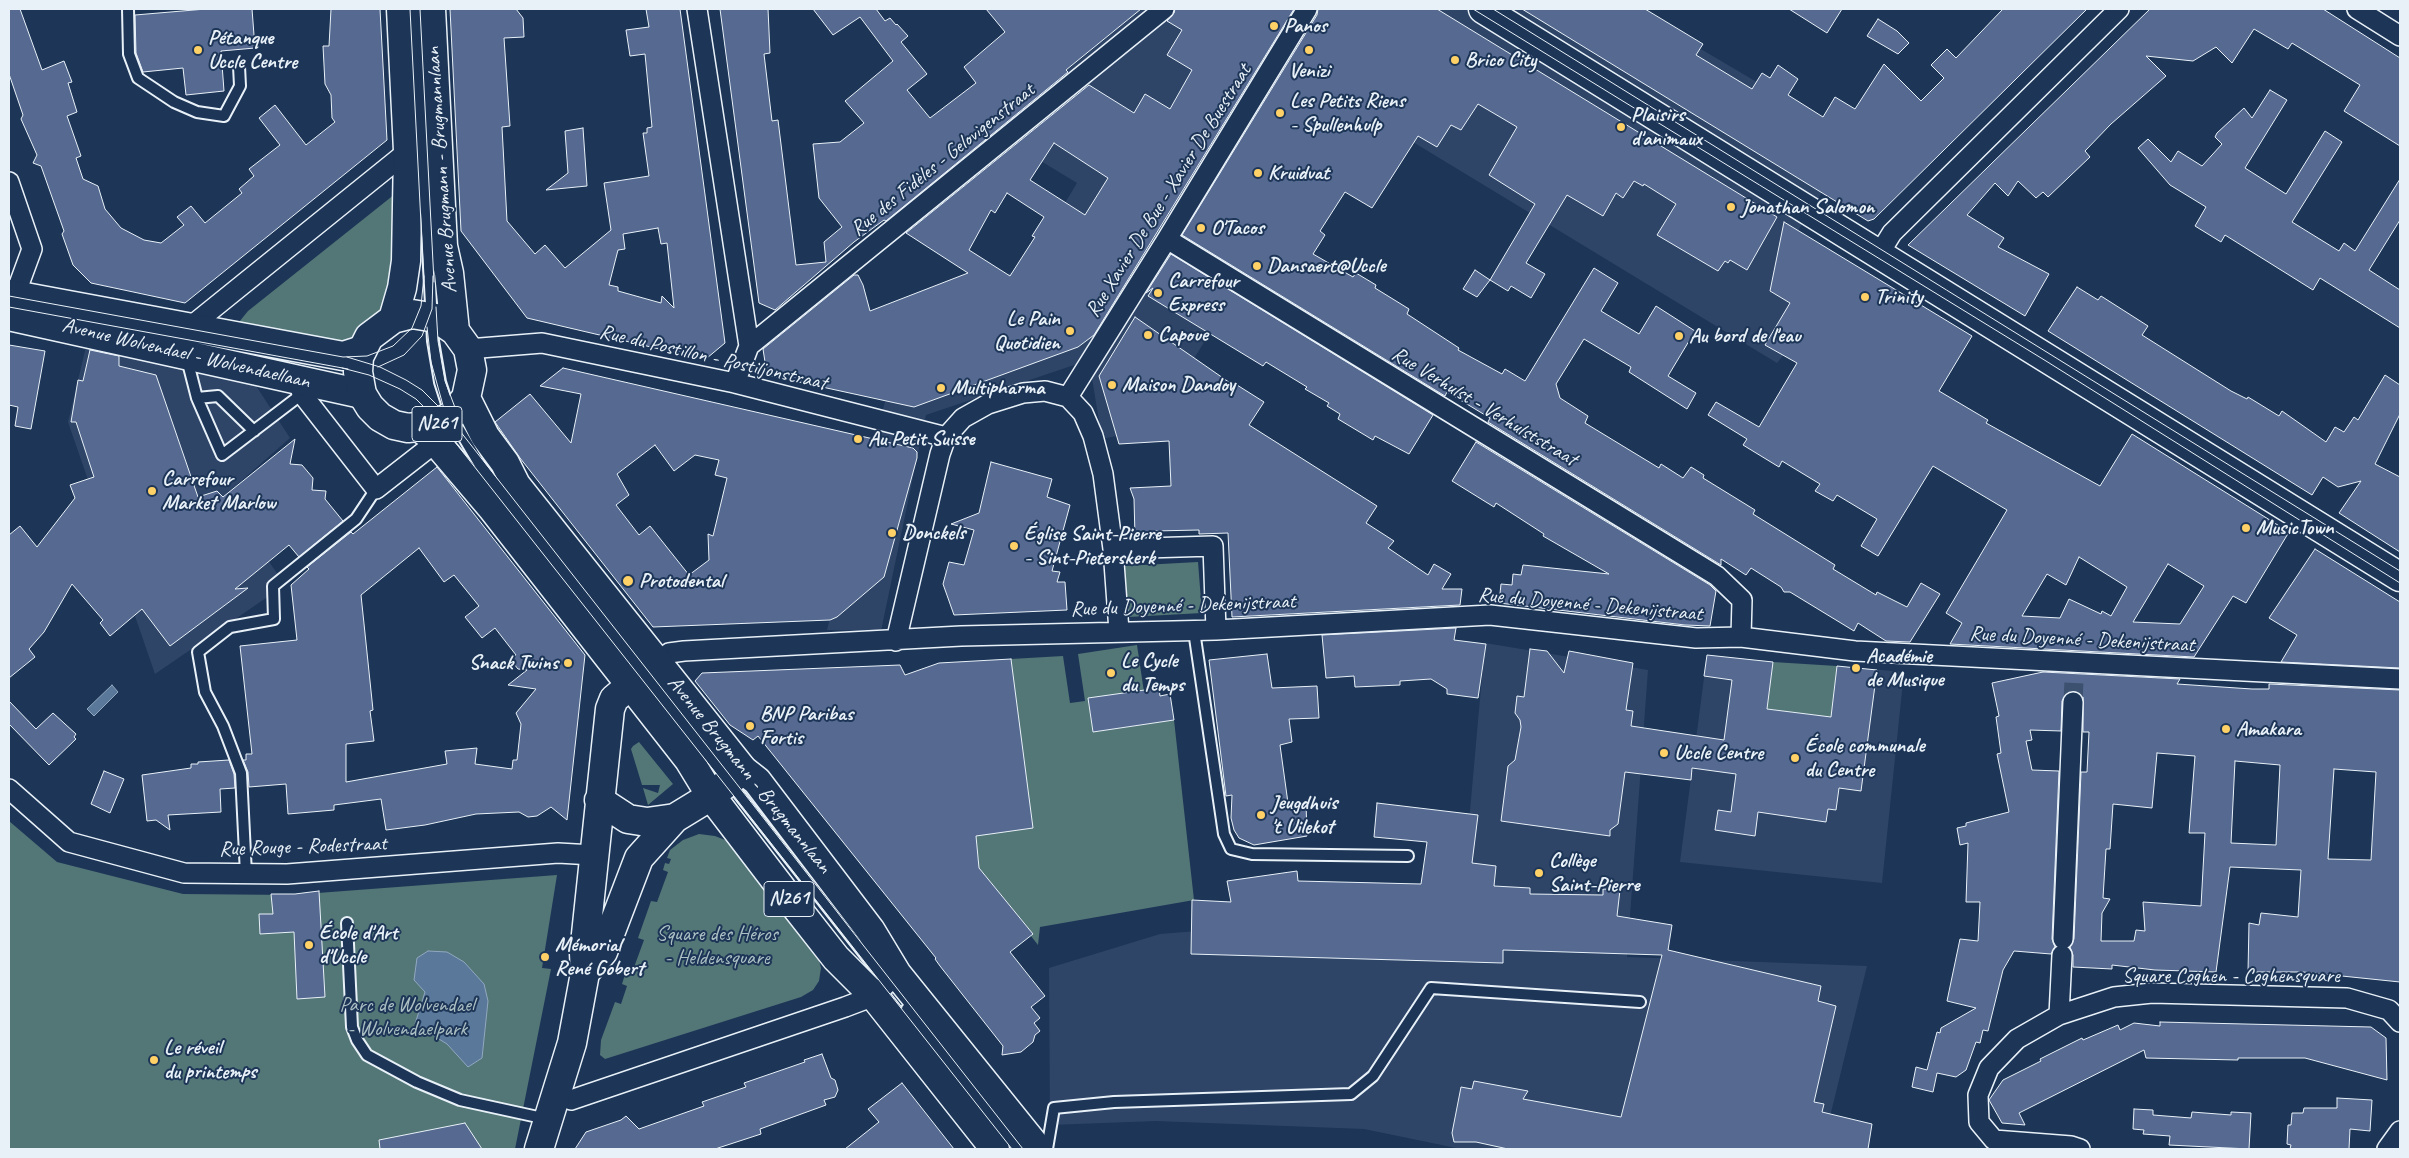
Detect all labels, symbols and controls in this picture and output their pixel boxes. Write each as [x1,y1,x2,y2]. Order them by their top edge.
place label: Panos [1284,13,1327,39]
marker: Panos [1268,20,1280,32]
place label: Pétanque Uccle Centre [208,25,297,75]
marker: Pétanque Uccle Centre [192,44,204,56]
marker: Venizi [1303,44,1315,56]
street label: Avenue Brugmann - Brugmannlaan [421,46,463,294]
place label: Brico City [1465,47,1536,73]
marker: Brico City [1449,54,1461,66]
place label: Venizi [1288,58,1330,84]
street label: Rue Xavier De Bue - Xavier De Buestraat [1081,60,1257,322]
street label: Rue des Fidèles - Gelovigenstraat [846,78,1040,242]
place label: Les Petits Riens - Spullenhulp [1290,88,1405,138]
place label: Plaisirs d'animaux [1631,102,1702,152]
marker: Les Petits Riens - Spullenhulp [1274,107,1286,119]
marker: Plaisirs d'animaux [1615,121,1627,133]
place label: Kruidvat [1268,160,1329,186]
marker: Kruidvat [1252,167,1264,179]
place label: Jonathan Salomon [1741,194,1874,220]
marker: Jonathan Salomon [1725,201,1737,213]
place label: O'Tacos [1211,215,1264,241]
marker: O'Tacos [1195,222,1207,234]
place label: Dansaert@Uccle [1267,253,1385,279]
marker: Dansaert@Uccle [1251,260,1263,272]
place label: Carrefour Express [1168,268,1239,318]
place label: Trinity [1875,284,1923,310]
marker: Carrefour Express [1152,287,1164,299]
marker: Trinity [1859,291,1871,303]
place label: Le Pain Quotidien [994,306,1060,356]
street label: Avenue Wolvendael - Wolvendaellaan [60,313,312,395]
street label: Rue du Postillon - Postiljonstraat [597,320,829,396]
place label: Capoue [1158,322,1208,348]
place label: Au bord de l'eau [1689,323,1801,349]
marker: Le Pain Quotidien [1064,325,1076,337]
marker: Capoue [1142,329,1154,341]
marker: Au bord de l'eau [1673,330,1685,342]
street label: Rue Verhulst - Verhulststraat [1387,342,1581,472]
place label: Maison Dandoy [1122,372,1235,398]
place label: Multipharma [951,375,1044,401]
marker: Maison Dandoy [1106,379,1118,391]
marker: Multipharma [935,382,947,394]
road number: N261 [412,406,462,442]
place label: Au Petit Suisse [868,426,974,452]
marker: Au Petit Suisse [852,433,864,445]
place label: Carrefour Market Marlow [162,466,276,516]
marker: Carrefour Market Marlow [146,485,158,497]
place label: MusicTown [2256,515,2334,541]
place label: Donckels [902,520,965,546]
place label: Église Saint-Pierre - Sint-Pieterskerk [1024,521,1161,571]
marker: MusicTown [2240,522,2252,534]
marker: Donckels [886,527,898,539]
marker: Église Saint-Pierre - Sint-Pieterskerk [1008,540,1020,552]
place label: Protodental [639,568,724,594]
marker: Protodental [621,574,635,588]
street label: Rue du Doyenné - Dekenijstraat [1477,583,1703,627]
street label: Rue du Doyenné - Dekenijstraat [1070,589,1296,623]
street label: Rue du Doyenné - Dekenijstraat [1969,622,2195,658]
place label: Académie de Musique [1866,643,1944,693]
place label: Le Cycle du Temps [1121,648,1184,698]
place label: Snack Twins [469,650,558,676]
marker: Snack Twins [562,657,574,669]
marker: Académie de Musique [1850,662,1862,674]
marker: Le Cycle du Temps [1105,667,1117,679]
street label: Avenue Brugmann - Brugmannlaan [662,671,836,879]
place label: BNP Paribas Fortis [760,701,853,751]
place label: Amakara [2236,716,2301,742]
marker: BNP Paribas Fortis [744,720,756,732]
marker: Amakara [2220,723,2232,735]
place label: École communale du Centre [1805,733,1925,783]
place label: Uccle Centre [1674,740,1763,766]
marker: Uccle Centre [1658,747,1670,759]
marker: École communale du Centre [1789,752,1801,764]
place label: Jeugdhuis 't Uilekot [1271,790,1337,840]
marker: Jeugdhuis 't Uilekot [1255,809,1267,821]
street label: Rue Rouge - Rodestraat [219,831,387,863]
place label: Collège Saint-Pierre [1549,848,1639,898]
marker: Collège Saint-Pierre [1533,867,1545,879]
road number: N261 [764,882,814,916]
place label: École d'Art d'Uccle [319,920,398,970]
park label: Square des Héros - Heldensquare [656,921,778,971]
place label: Mémorial René Gobert [555,932,644,982]
marker: École d'Art d'Uccle [303,939,315,951]
marker: Mémorial René Gobert [539,951,551,963]
street label: Square Coghen - Coghensquare [2122,963,2340,989]
park label: Parc de Wolvendael - Wolvendaelpark [340,992,474,1042]
place label: Le réveil du printemps [164,1035,256,1085]
marker: Le réveil du printemps [148,1054,160,1066]

